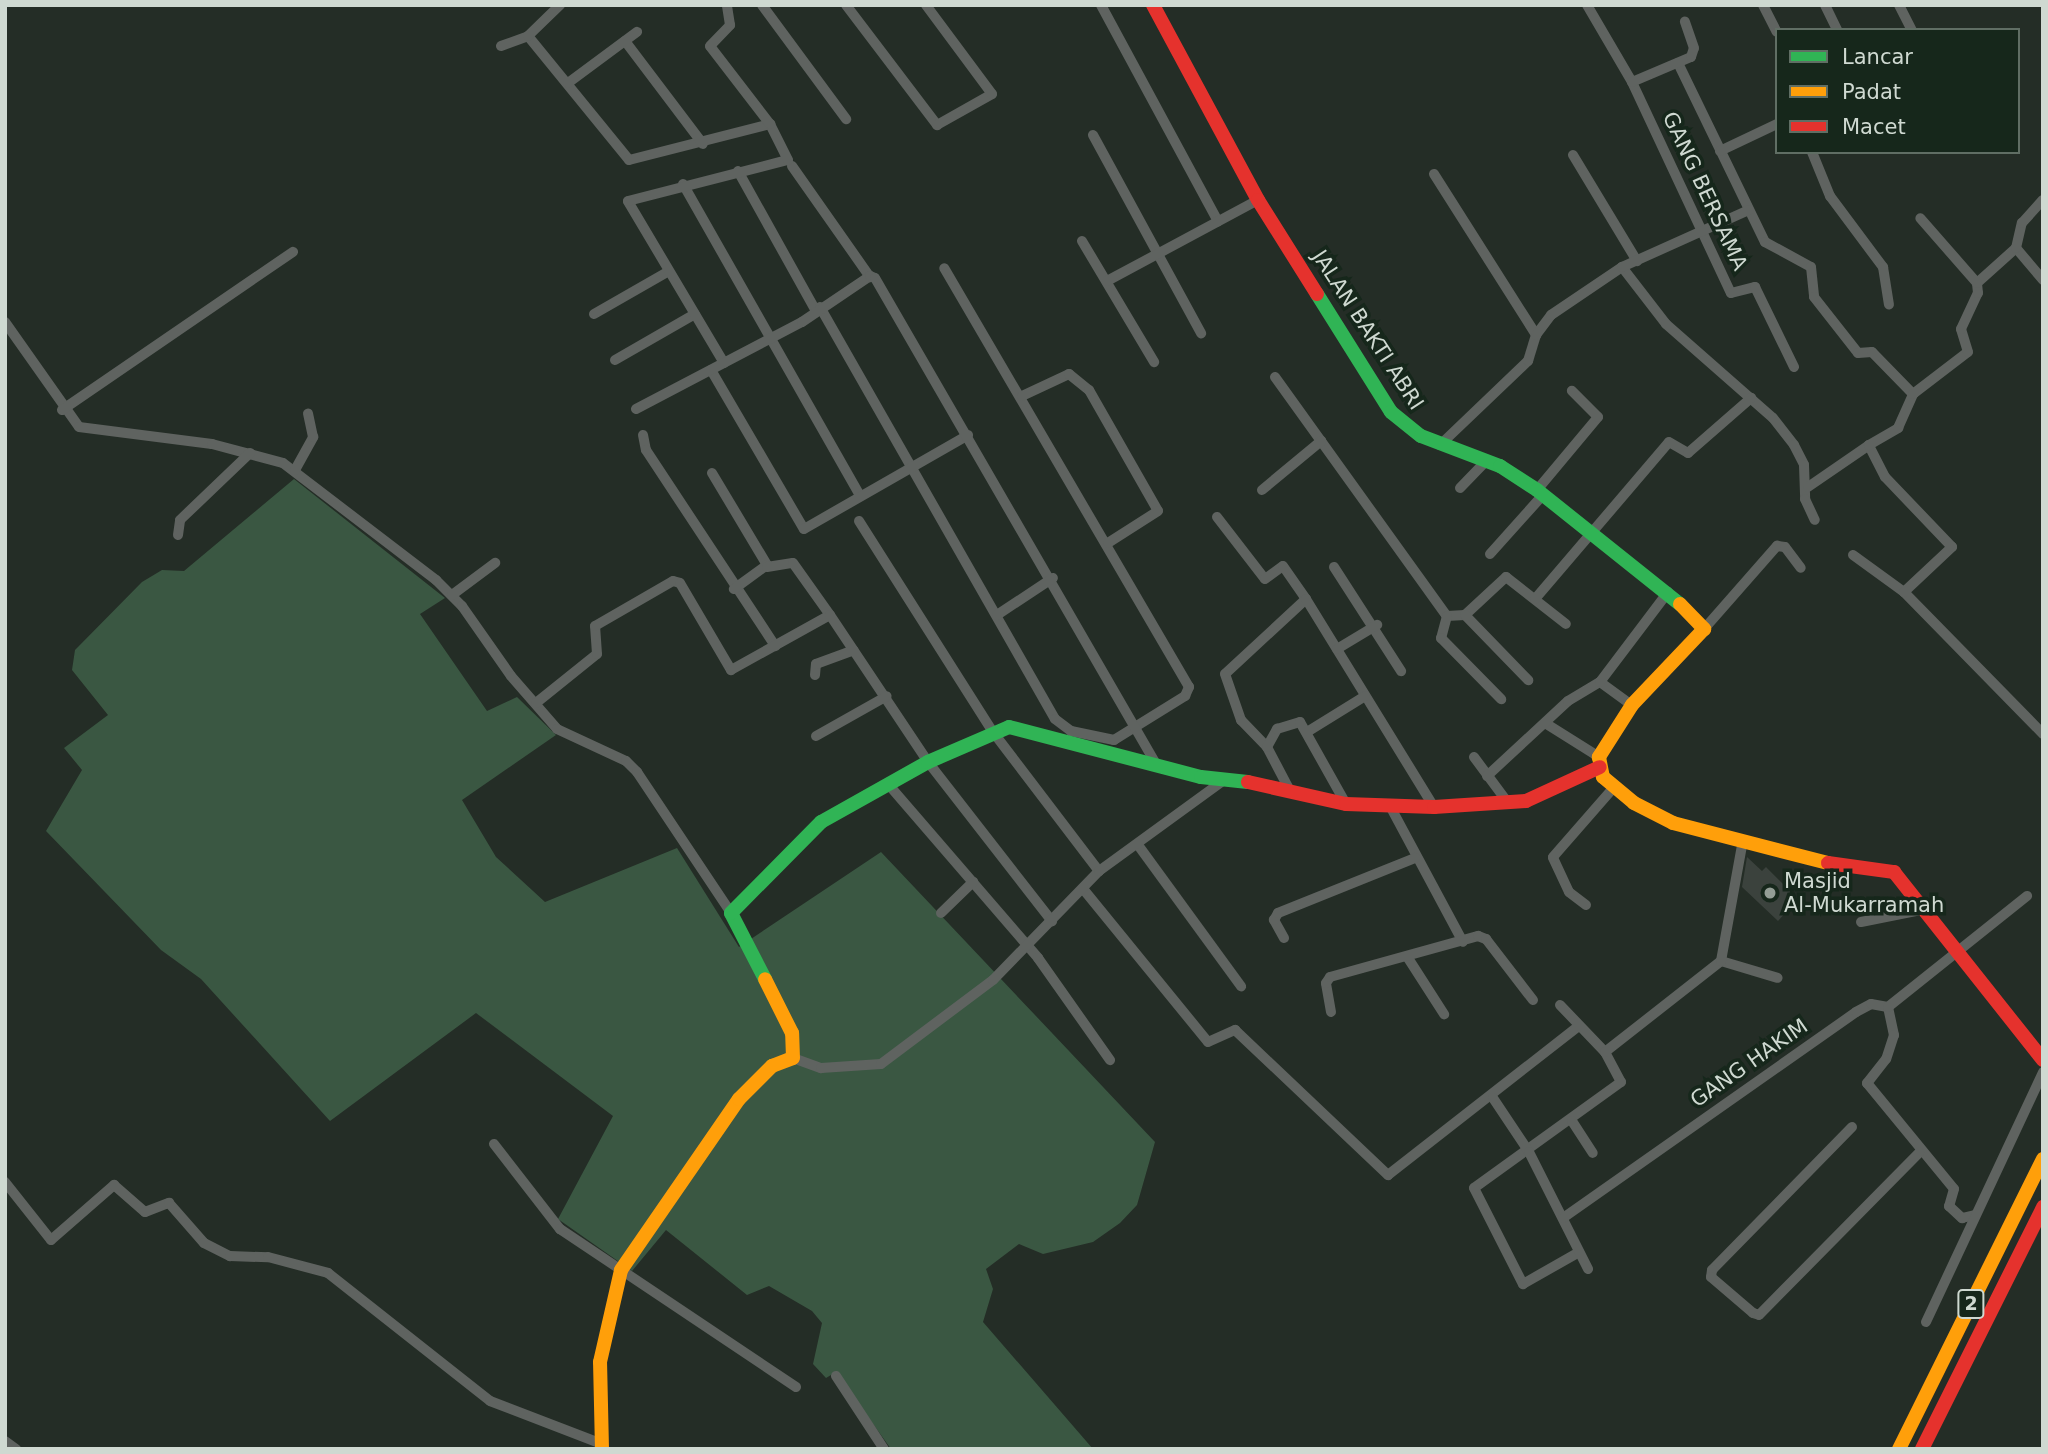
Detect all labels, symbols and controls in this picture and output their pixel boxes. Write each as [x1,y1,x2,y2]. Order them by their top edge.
legend [1775,28,2020,154]
text: Lancar [1842,45,1913,69]
text: Padat [1842,80,1901,104]
street label: GANG BERSAMA [1657,108,1753,274]
text: Macet [1842,115,1906,139]
street label: JALAN BAKTI ABRI [1307,245,1429,415]
place label: Masjid Al-Mukarramah [1784,868,1944,918]
marker: Masjid Al-Mukarramah [1762,885,1778,901]
street label: GANG HAKIM [1685,1013,1813,1113]
road number: 2 [1957,1288,1985,1320]

